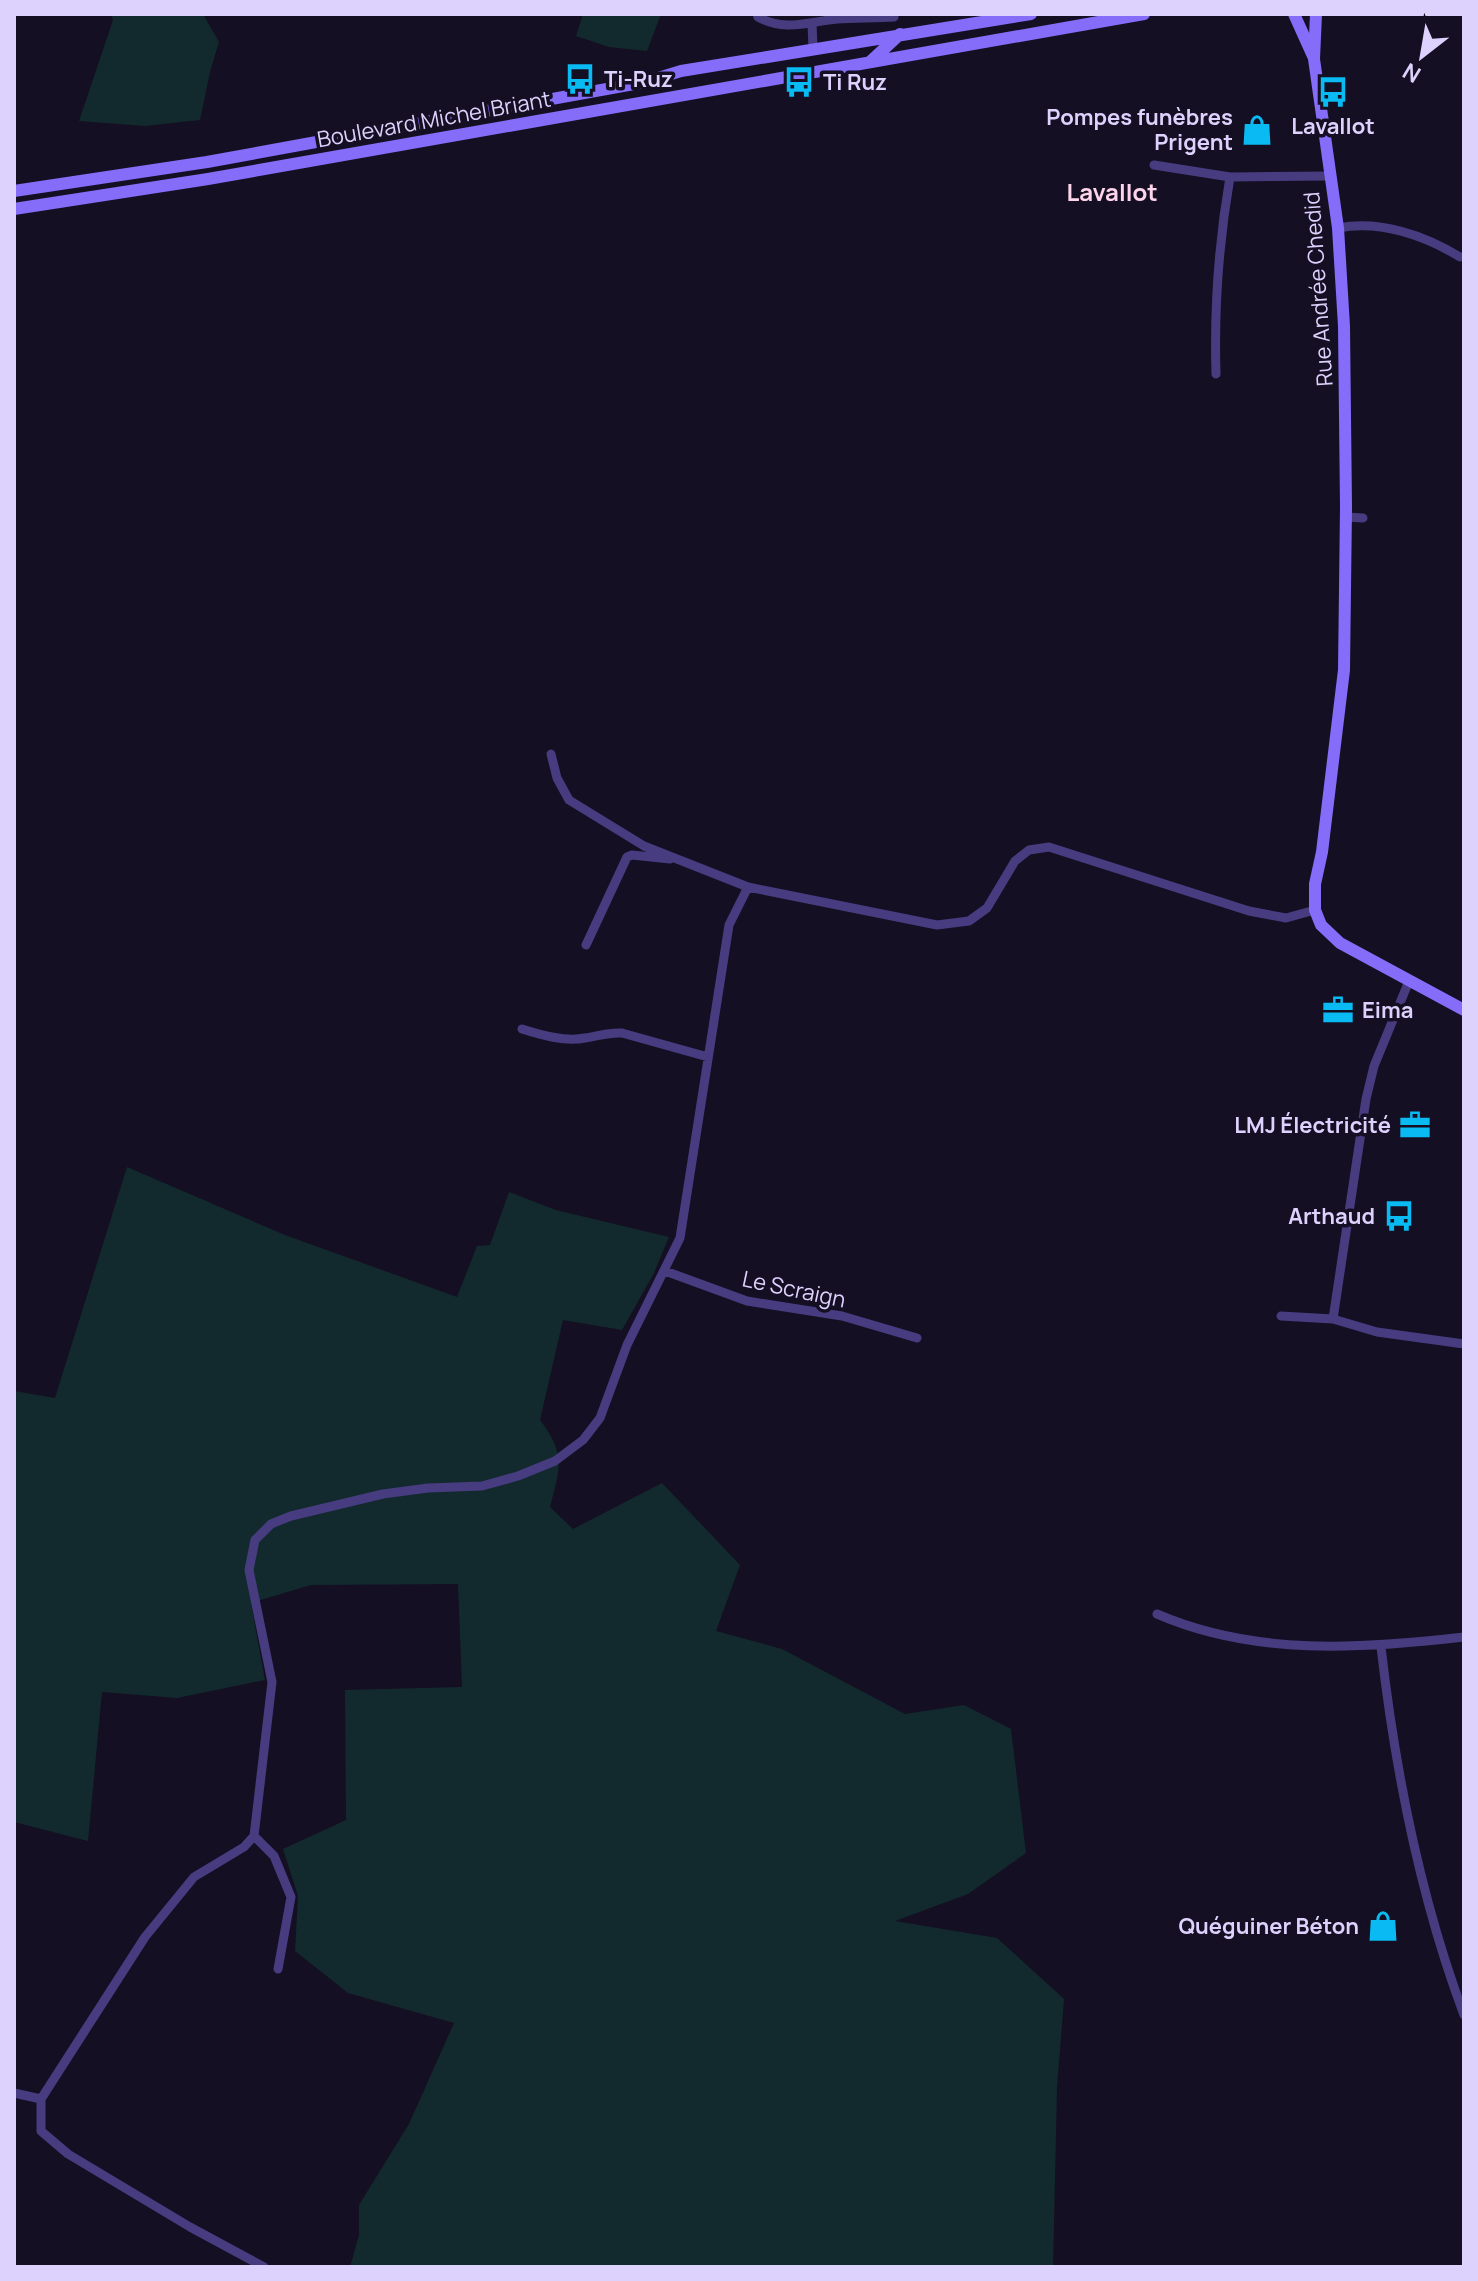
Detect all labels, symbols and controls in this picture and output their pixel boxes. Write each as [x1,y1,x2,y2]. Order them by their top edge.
north arrow [1382,16,1462,96]
text: N [1397,56,1426,90]
bus stop icon: Ti-Ruz [563,62,597,96]
place label: Ti-Ruz [604,64,673,94]
bus stop icon: Ti Ruz [782,65,816,99]
place label: Ti Ruz [823,67,887,97]
bus stop icon: Lavallot [1316,75,1350,109]
street label: Boulevard Michel Briant [315,84,553,154]
place label: Pompes funèbres Prigent [1046,102,1233,157]
place label: Lavallot [1291,111,1375,141]
shop icon: Pompes funèbres Prigent [1240,113,1274,147]
district label: Lavallot [1066,175,1158,208]
street label: Rue Andrée Chedid [1296,191,1340,387]
office icon: Eima [1321,993,1355,1027]
place label: Eima [1362,995,1414,1025]
office icon: LMJ Électricité [1398,1108,1432,1142]
place label: LMJ Électricité [1234,1110,1391,1140]
bus stop icon: Arthaud [1382,1199,1416,1233]
place label: Arthaud [1288,1201,1375,1231]
street label: Le Scraign [739,1263,849,1315]
shop icon: Quéguiner Béton [1366,1909,1400,1943]
place label: Quéguiner Béton [1179,1911,1359,1941]

